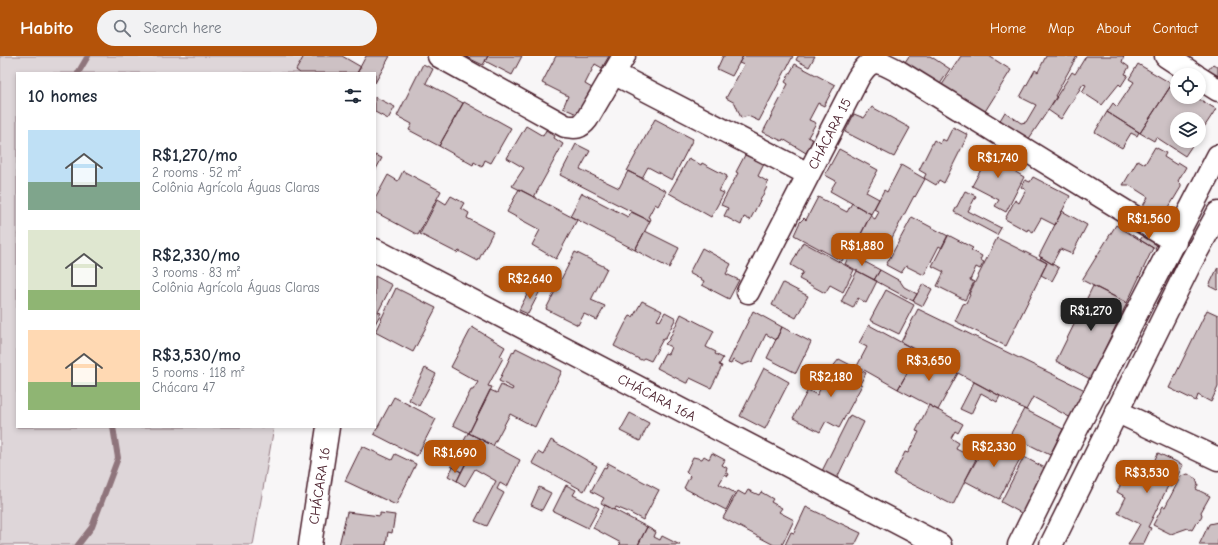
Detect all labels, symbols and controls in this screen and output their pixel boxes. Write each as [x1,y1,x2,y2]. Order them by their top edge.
search box [97,10,377,46]
text: Habito [20,17,73,39]
icon: search [111,17,133,39]
text: Search here [143,19,221,37]
text: Home [990,20,1026,37]
text: Map [1048,20,1074,37]
text: About [1096,20,1131,37]
text: Contact [1153,20,1198,37]
map controls [1170,68,1206,148]
button: locate [1170,68,1206,104]
icon: filters [342,85,364,107]
text: 10 homes [28,87,97,106]
street label: CHÁCARA 15 [804,95,855,172]
button: layers [1170,112,1206,148]
pin: R$1,740 [961,145,1035,179]
icon: home [60,146,108,194]
text: R$1,270/mo [152,146,238,165]
text: R$1,740 [977,150,1019,165]
text: 2 rooms · 52 m² [152,165,241,180]
text: Colônia Agrícola Águas Claras [152,180,320,195]
pin: R$1,560 [1112,206,1186,240]
text: R$1,560 [1127,211,1171,226]
pin: R$1,880 [825,233,899,267]
text: R$1,880 [840,238,884,253]
icon: home [60,246,108,294]
text: R$2,330/mo [152,246,240,265]
text: 3 rooms · 83 m² [152,265,240,280]
pin: R$2,640 [493,266,567,300]
text: R$2,640 [508,271,552,286]
text: Colônia Agrícola Águas Claras [152,280,320,295]
pin: R$1,270 [1054,298,1128,332]
text: R$1,270 [1070,303,1112,318]
icon: home [60,346,108,394]
text: R$3,530/mo [152,346,241,365]
pin: R$3,650 [892,348,966,382]
text: R$3,650 [906,353,952,368]
pin: R$2,180 [794,364,868,398]
text: 5 rooms · 118 m² [152,365,245,380]
text: R$2,180 [809,369,853,384]
street label: CHÁCARA 16A [615,370,699,425]
text: Chácara 47 [152,380,215,395]
pin: R$2,330 [957,434,1031,468]
text: R$2,330 [972,439,1016,454]
pin: R$1,690 [418,440,492,474]
text: R$1,690 [433,445,477,460]
street label: CHÁCARA 16 [305,446,334,526]
pin: R$3,530 [1110,460,1184,494]
text: R$3,530 [1124,465,1170,480]

